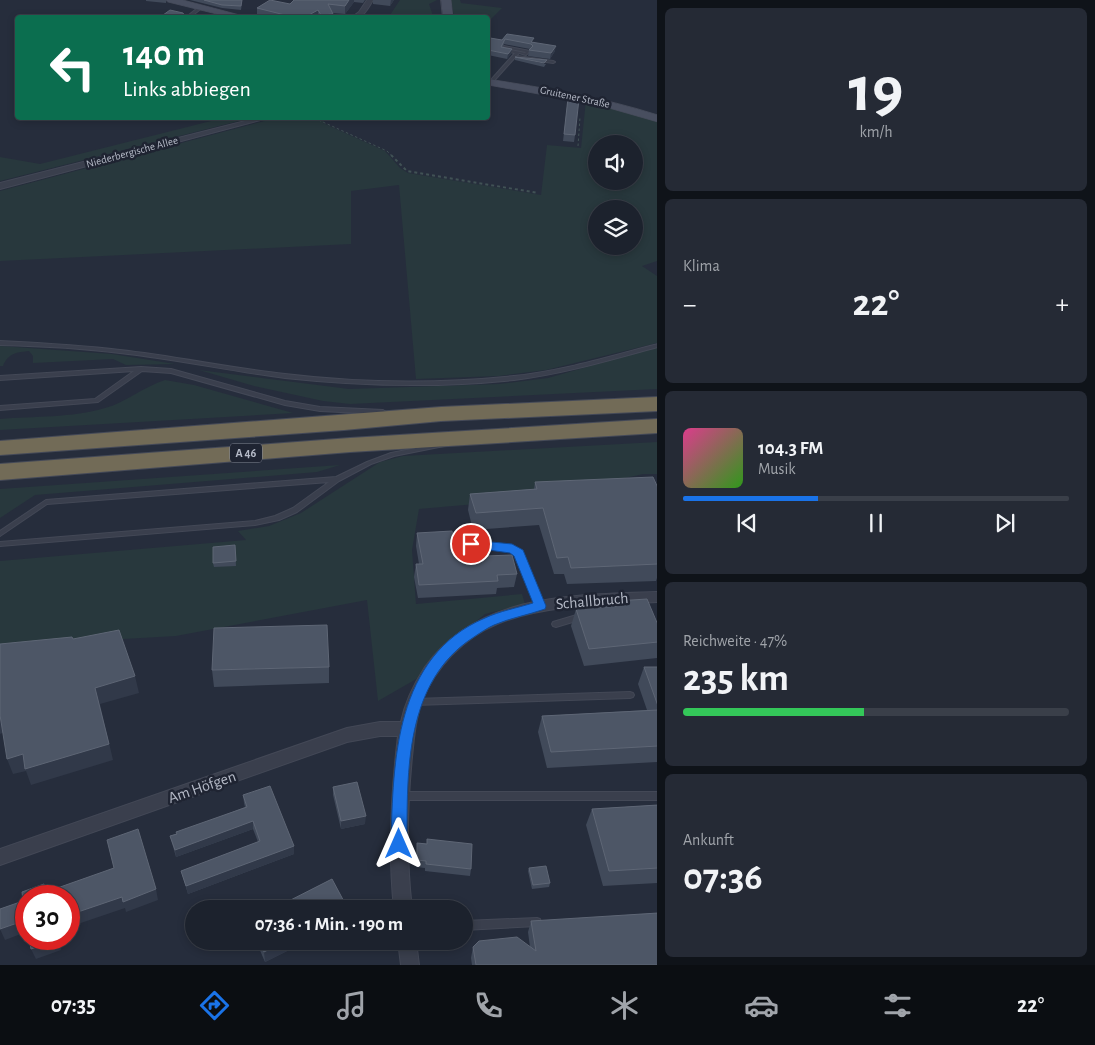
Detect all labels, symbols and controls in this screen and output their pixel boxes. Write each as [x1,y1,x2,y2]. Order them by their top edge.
icon: left [40,35,105,100]
text: 140 m [123,37,205,72]
text: 19 [849,58,903,123]
text: Links abbiegen [123,78,251,100]
street label: Gruitener Straße [539,84,611,110]
text: km/h [859,124,893,140]
street label: Niederbergische Allee [85,134,179,170]
map controls [588,135,643,255]
button: sound [588,135,643,190]
button: layers [588,200,643,255]
text: Klima [683,258,720,274]
text: 22° [853,285,899,323]
text: − [683,291,696,319]
text: + [1056,291,1069,319]
text: 104.3 FM [758,439,823,458]
road number: A 46 [230,443,262,462]
text: Musik [758,461,796,477]
icon: previous [733,509,761,537]
icon: pause [862,509,890,537]
icon: next [991,509,1019,537]
pin [450,523,492,565]
icon: arrive [457,530,485,558]
street label: Schallbruch [555,590,629,612]
text: Reichweite · 47% [683,633,787,649]
text: 235 km [683,660,789,698]
street label: Am Höfgen [166,768,238,806]
position arrow [372,817,424,869]
text: Ankunft [683,832,734,848]
text: 07:36 [683,859,763,897]
speed limit sign: 30 [15,885,80,950]
text: 07:36 · 1 Min. · 190 m [255,915,403,934]
icon: directions [197,988,232,1023]
icon: music [334,988,369,1023]
icon: phone [471,988,506,1023]
icon: climate [607,988,642,1023]
icon: car [744,988,779,1023]
icon: filters [880,988,915,1023]
text: 07:35 [51,994,96,1016]
text: 22° [1017,994,1044,1016]

